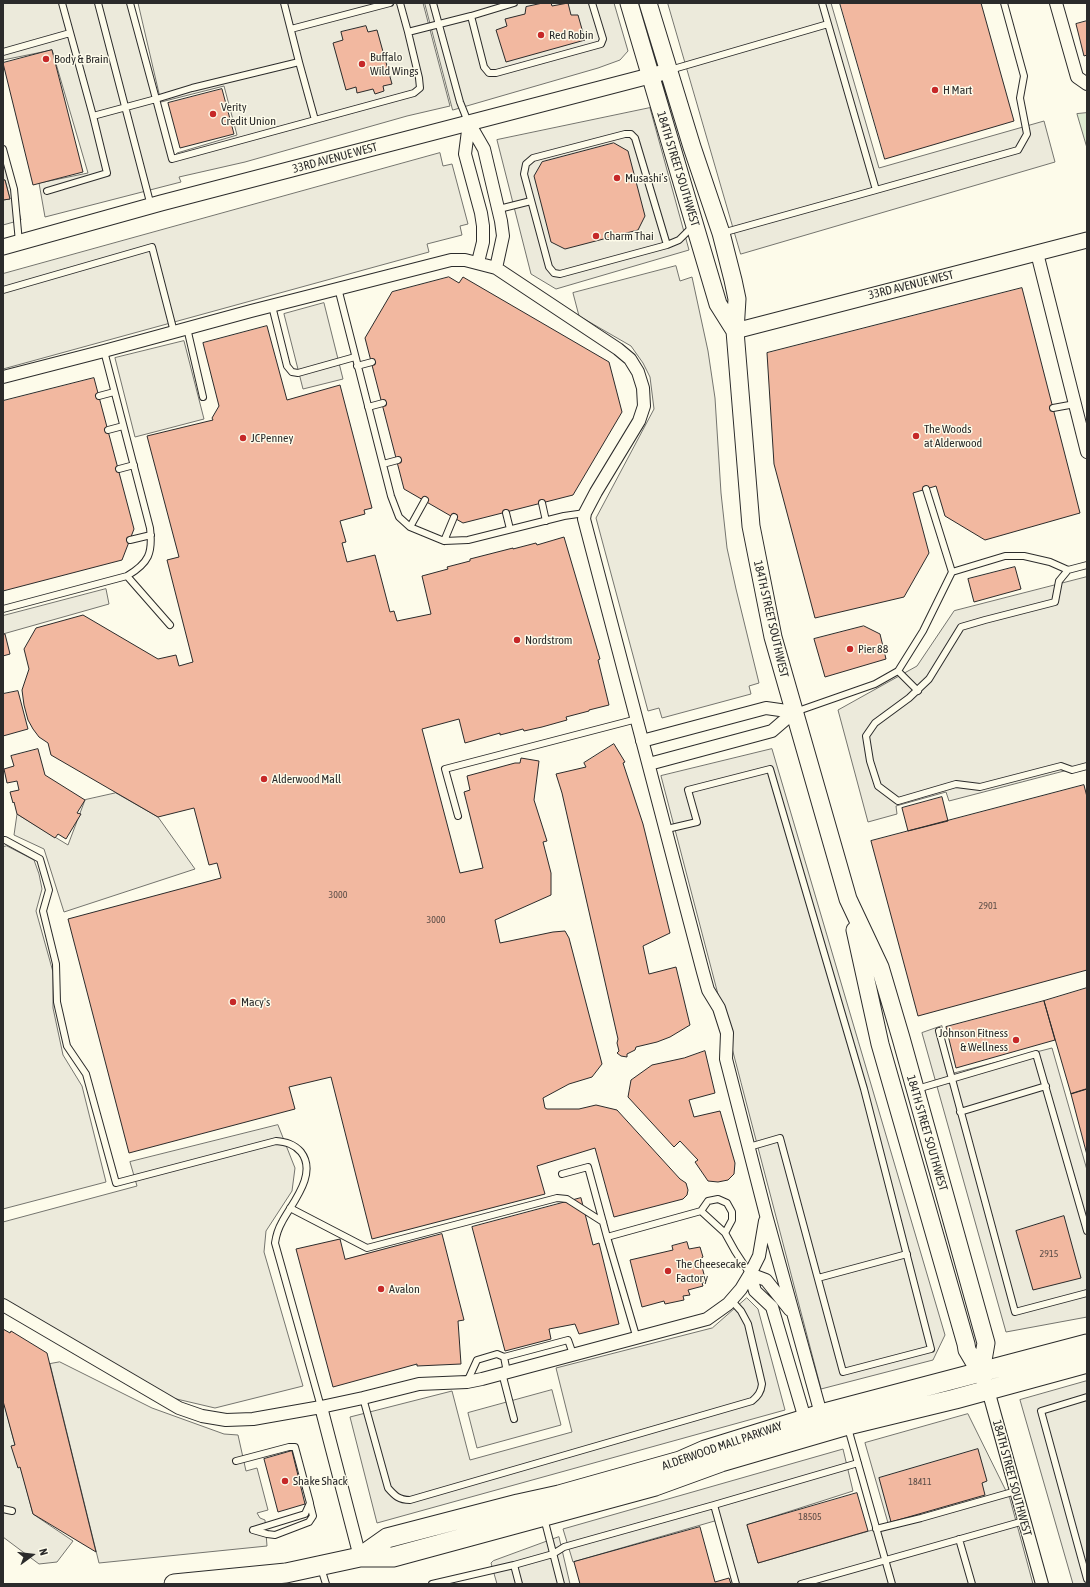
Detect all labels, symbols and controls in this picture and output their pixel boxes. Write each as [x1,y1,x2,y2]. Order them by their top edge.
place label: Red Robin [549,28,594,42]
marker: Red Robin [536,30,546,40]
place label: Buffalo Wild Wings [370,50,419,78]
place label: Body & Brain [54,52,109,66]
marker: Body & Brain [41,54,51,64]
marker: Buffalo Wild Wings [357,59,367,69]
place label: H Mart [943,83,972,97]
marker: H Mart [930,85,940,95]
place label: Verity Credit Union [221,100,276,128]
marker: Verity Credit Union [208,109,218,119]
street label: 184TH STREET SOUTHWEST [654,110,702,228]
street label: 33RD AVENUE WEST [291,140,379,176]
place label: Musashi’s [625,171,668,185]
marker: Musashi’s [612,173,622,183]
place label: Charm Thai [604,229,654,243]
marker: Charm Thai [591,231,601,241]
street label: 33RD AVENUE WEST [867,267,955,303]
place label: The Woods at Alderwood [924,422,982,450]
place label: JCPenney [251,431,293,445]
marker: The Woods at Alderwood [911,431,921,441]
marker: JCPenney [238,433,248,443]
street label: 184TH STREET SOUTHWEST [751,559,791,679]
place label: Nordstrom [525,633,572,647]
marker: Nordstrom [512,635,522,645]
place label: Pier 88 [858,642,888,656]
marker: Pier 88 [845,644,855,654]
place label: Alderwood Mall [272,772,341,786]
marker: Alderwood Mall [259,774,269,784]
house number: 3000 [329,889,347,901]
house number: 2901 [979,900,997,912]
house number: 3000 [427,914,445,926]
place label: Macy's [241,995,270,1009]
marker: Macy's [228,997,238,1007]
place label: Johnson Fitness & Wellness [939,1026,1008,1054]
marker: Johnson Fitness & Wellness [1011,1035,1021,1045]
street label: 184TH STREET SOUTHWEST [904,1073,950,1193]
house number: 2915 [1040,1248,1058,1260]
place label: The Cheesecake Factory [676,1257,746,1285]
marker: The Cheesecake Factory [663,1266,673,1276]
place label: Avalon [389,1282,420,1296]
marker: Avalon [376,1284,386,1294]
street label: 184TH STREET SOUTHWEST [990,1418,1034,1538]
street label: ALDERWOOD MALL PARKWAY [660,1419,784,1473]
place label: Shake Shack [293,1474,348,1488]
marker: Shake Shack [280,1476,290,1486]
house number: 18411 [908,1476,932,1488]
house number: 18505 [798,1511,822,1523]
north arrow [12,1535,52,1575]
text: N [37,1547,50,1557]

